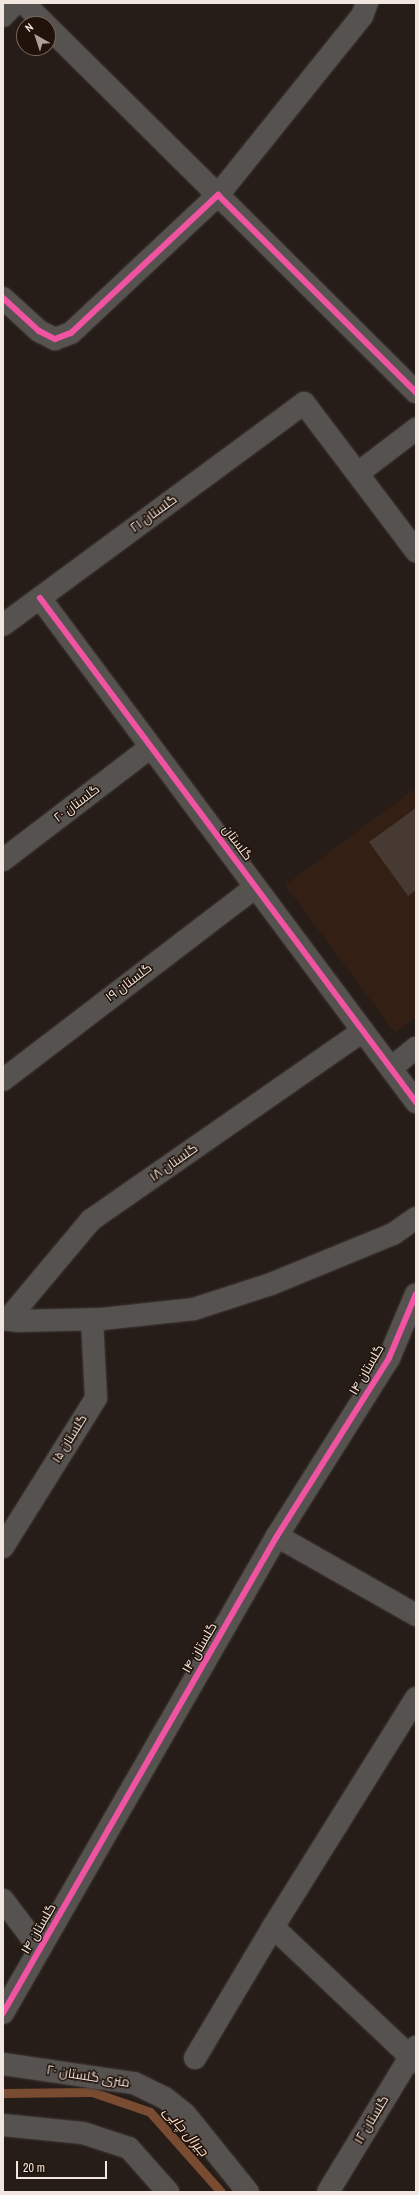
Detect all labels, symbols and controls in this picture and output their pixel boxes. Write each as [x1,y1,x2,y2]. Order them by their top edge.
north arrow [16,16,56,56]
text: N [22,20,36,35]
street label: گلستان ۲۱ [128,492,180,536]
street label: گلستان ۲۰ [51,782,103,826]
street label: گلستان [219,822,255,864]
street label: گلستان ۱۹ [103,961,155,1005]
street label: گلستان ۱۸ [147,1141,201,1185]
street label: گلستان ۱۴ [346,1342,388,1398]
street label: گلستان ۱۵ [49,1412,91,1466]
street label: گلستان ۱۴ [179,1620,221,1676]
street label: گلستان ۱۴ [18,1901,60,1957]
street label: ۲۰ متری گلستان [45,2063,131,2091]
street label: گلستان ۱۲ [351,2093,393,2147]
water label: جیرال چایی [160,2103,212,2159]
scale bar [18,2153,109,2179]
text: 20 m [23,2160,45,2176]

